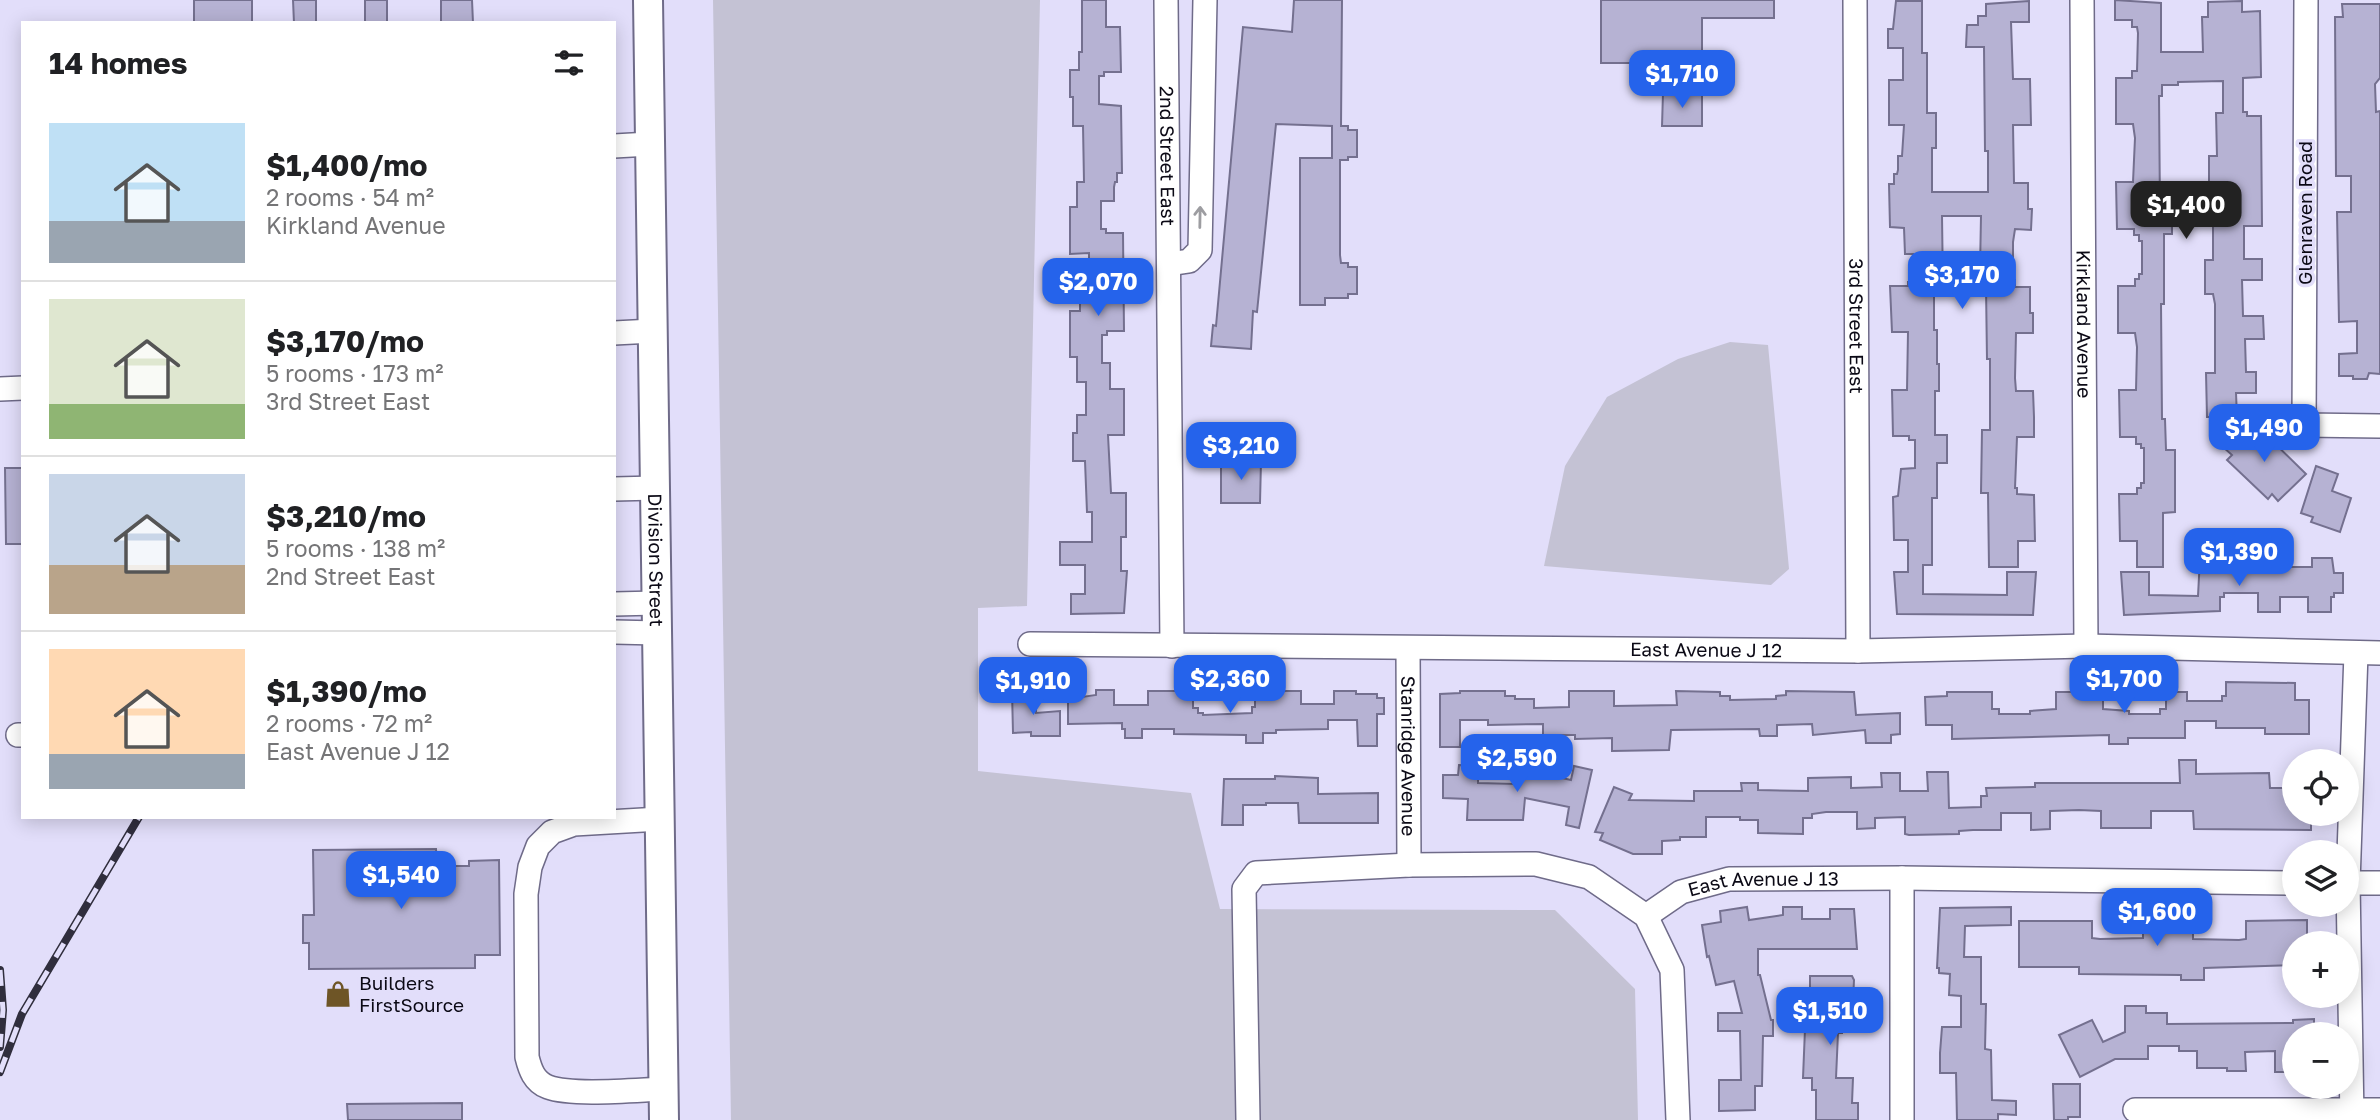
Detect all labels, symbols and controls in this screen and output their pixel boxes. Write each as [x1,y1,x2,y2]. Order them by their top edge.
icon: filters [550,44,588,82]
text: 14 homes [49,45,188,81]
pin: $1,710 [1625,50,1739,110]
text: $1,710 [1645,59,1719,87]
street label: 2nd Street East [1156,86,1180,226]
street label: Glenraven Road [2293,141,2316,285]
text: $1,400/mo [266,147,428,183]
icon: home [105,151,189,235]
pin: $1,400 [2129,182,2243,241]
text: 2 rooms · 54 m² [266,183,434,211]
text: $1,400 [2147,190,2225,218]
one-way arrow [1194,206,1207,229]
text: Kirkland Avenue [266,211,446,239]
street label: Kirkland Avenue [2073,250,2096,398]
pin: $3,170 [1905,252,2019,311]
pin: $2,070 [1041,258,1155,318]
street label: 3rd Street East [1845,258,1869,394]
text: $3,170 [1924,260,2000,288]
text: $2,070 [1058,267,1138,295]
text: $3,170/mo [266,323,424,359]
icon: home [105,327,189,411]
text: 5 rooms · 173 m² [266,359,444,387]
text: 3rd Street East [266,387,430,415]
pin: $1,490 [2207,405,2321,464]
text: $1,490 [2225,413,2303,441]
pin: $3,210 [1184,422,1298,482]
text: $3,210 [1202,431,1280,459]
street label: Division Street [644,493,669,627]
text: $3,210/mo [266,498,426,534]
icon: home [105,502,189,586]
pin: $1,390 [2182,528,2296,588]
text: 5 rooms · 138 m² [266,534,445,562]
text: $1,390 [2200,537,2278,565]
text: 2nd Street East [266,562,435,590]
street label: East Avenue J 12 [1630,637,1782,661]
pin: $2,360 [1173,656,1287,715]
pin: $1,700 [2067,656,2181,715]
pin: $1,910 [976,658,1090,717]
text: $2,360 [1190,664,1270,692]
text: $1,700 [2085,664,2163,692]
text: $1,910 [995,666,1071,694]
text: $1,390/mo [266,673,427,709]
street label: Stanridge Avenue [1397,676,1421,836]
icon: home [105,677,189,761]
text: 2 rooms · 72 m² [266,709,432,737]
pin: $2,590 [1460,734,1574,794]
text: East Avenue J 12 [266,737,450,765]
text: $2,590 [1477,743,1557,771]
map controls [2282,749,2359,1099]
button: locate [2282,749,2359,826]
button: layers [2282,840,2359,917]
pin: $1,540 [344,852,458,911]
text: $1,540 [362,860,440,888]
street label: East Avenue J 13 [1685,866,1839,901]
pin: $1,600 [2100,888,2214,948]
text: $1,600 [2117,897,2197,925]
button: + [2282,931,2359,1008]
place label: Builders FirstSource [359,971,464,1016]
shop icon: Builders FirstSource [323,979,353,1009]
pin: $1,510 [1773,988,1887,1047]
text: $1,510 [1792,996,1868,1024]
button: − [2282,1022,2359,1099]

